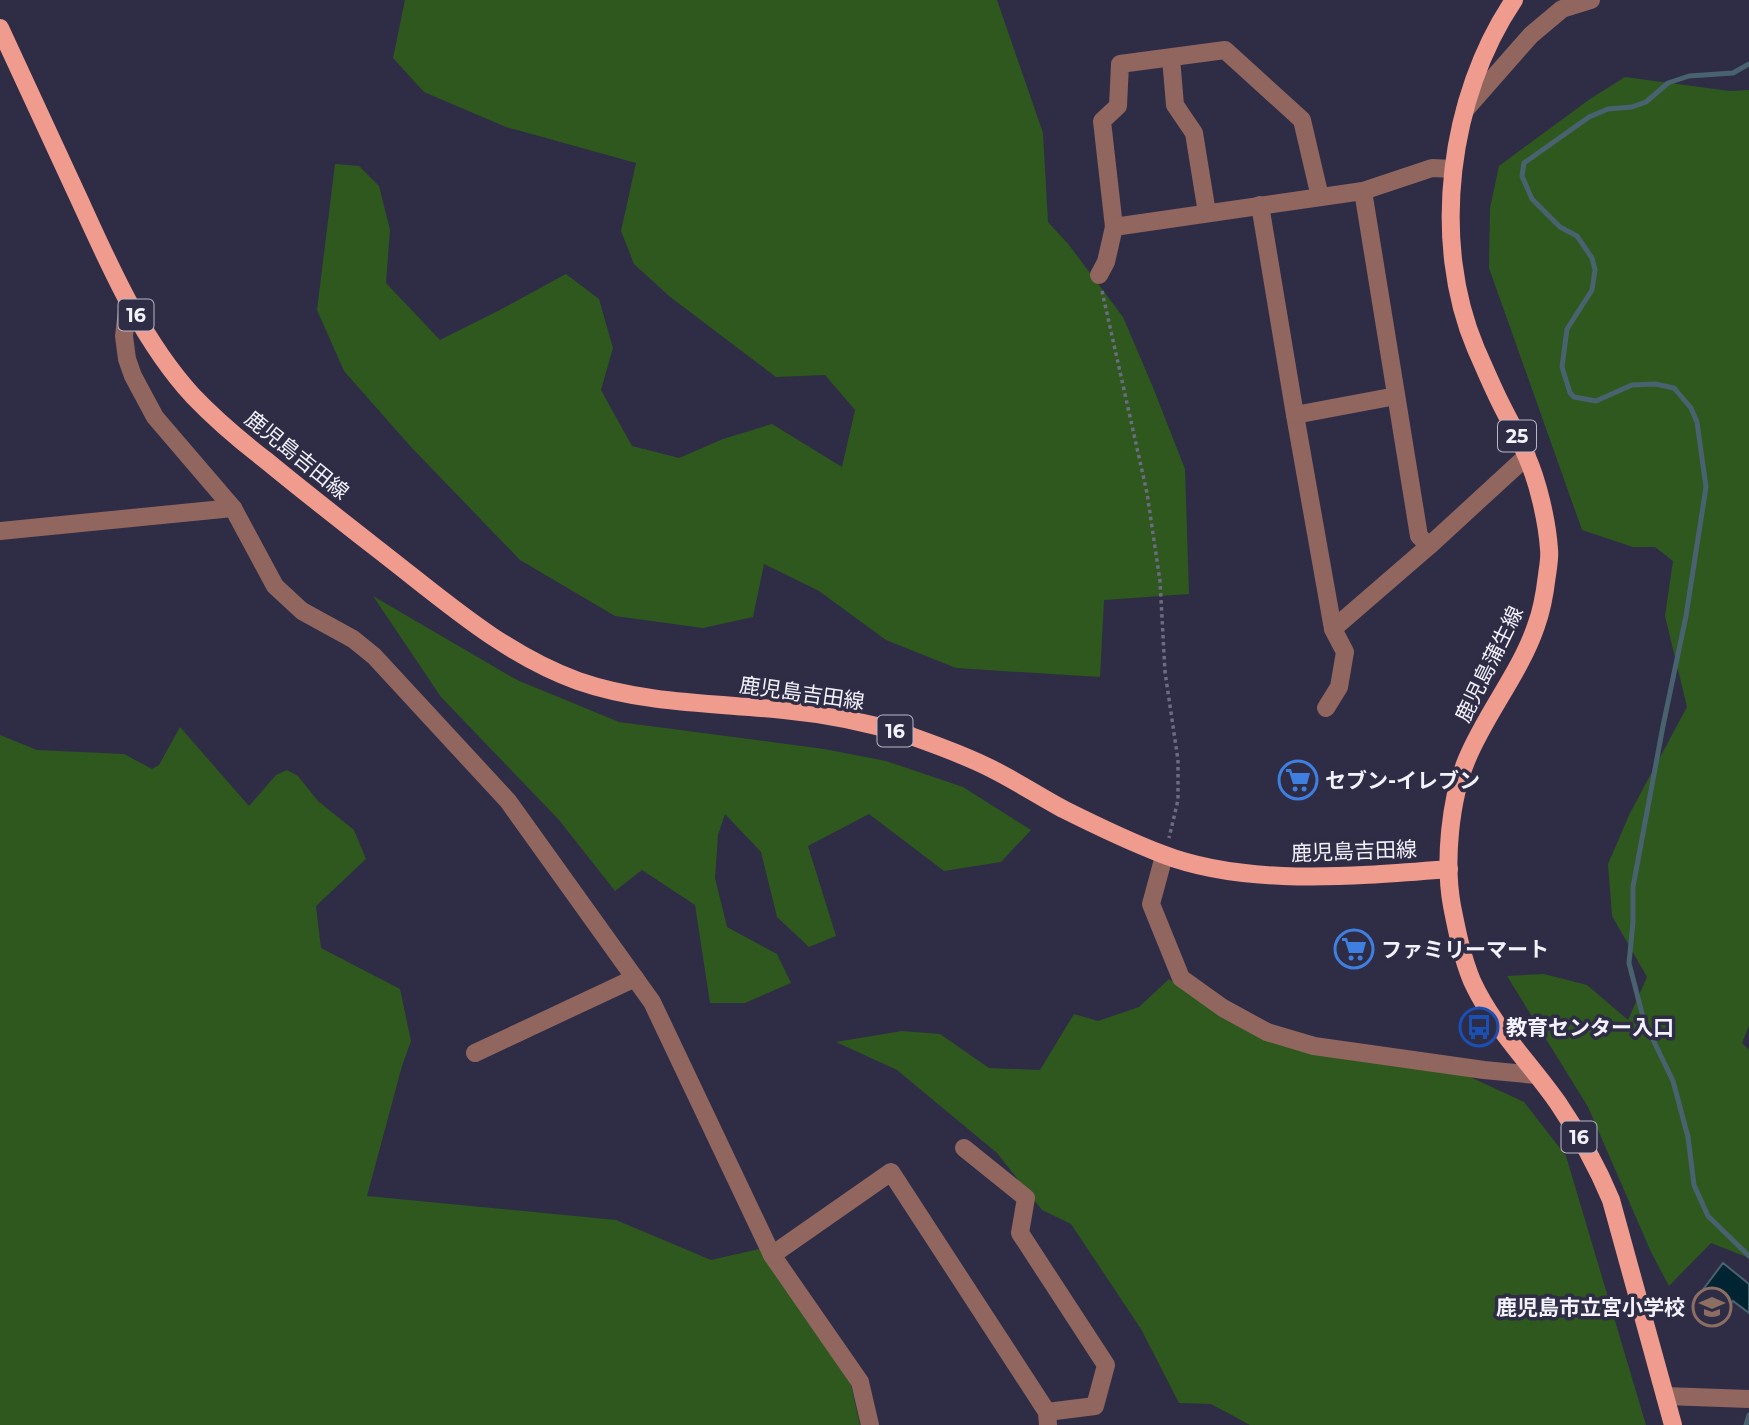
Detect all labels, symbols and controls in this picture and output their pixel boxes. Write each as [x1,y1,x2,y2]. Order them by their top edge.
road number: 16 [118,300,154,330]
street label: 鹿児島吉田線 [240,406,354,504]
road number: 25 [1498,420,1536,452]
street label: 鹿児島蒲生線 [1450,602,1528,726]
street label: 鹿児島吉田線 [738,672,866,714]
road number: 16 [878,716,912,746]
supermarket icon: セブン-イレブン [1277,759,1319,801]
place label: セブン-イレブン [1325,768,1480,793]
street label: 鹿児島吉田線 [1291,836,1417,866]
supermarket icon: ファミリーマート [1333,928,1375,970]
place label: ファミリーマート [1381,937,1549,962]
bus stop icon: 教育センター入口 [1458,1006,1500,1048]
place label: 教育センター入口 [1506,1015,1674,1040]
road number: 16 [1562,1121,1596,1152]
school or university icon: 鹿児島市立宮小学校 [1691,1286,1733,1328]
place label: 鹿児島市立宮小学校 [1496,1295,1685,1320]

